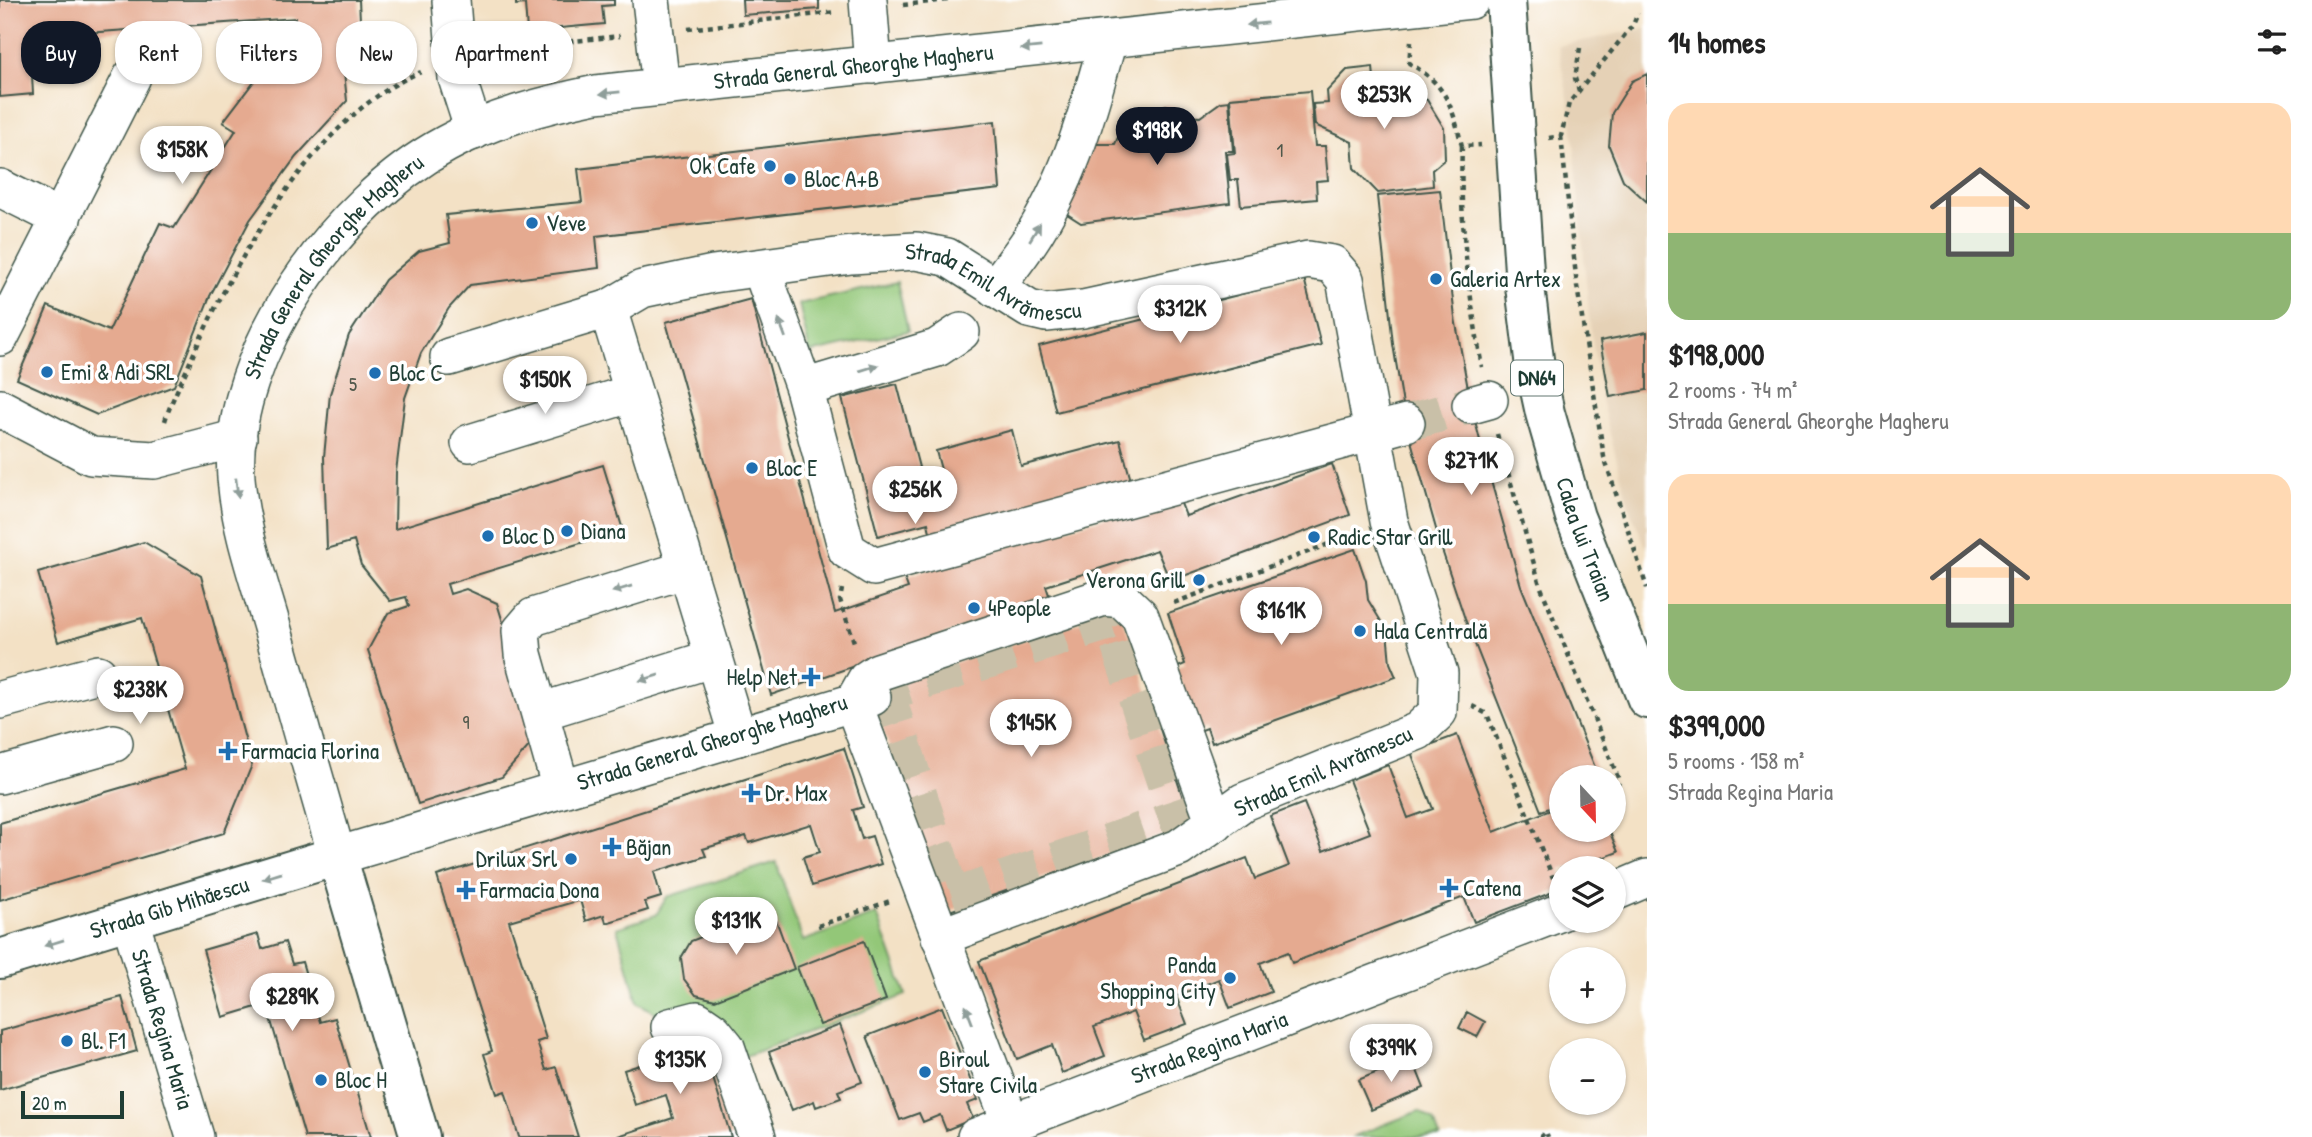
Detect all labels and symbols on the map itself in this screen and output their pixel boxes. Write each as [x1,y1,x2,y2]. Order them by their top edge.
one-way arrow [1246,19,1268,30]
street label: Strada General Gheorghe Magheru [712,35,995,96]
one-way arrow [1019,43,1041,54]
pin: $253K [1335,72,1433,131]
one-way arrow [598,87,620,98]
pin: $198K [1108,108,1206,167]
pin: $158K [133,127,231,186]
house number: 1 [1277,137,1284,163]
street label: Strada General Gheorghe Magheru [236,146,429,383]
place label: Ok Cafe [689,150,756,181]
marker: Ok Cafe [762,158,778,174]
place label: Bloc A+B [804,163,879,194]
marker: Bloc A+B [782,171,798,187]
place label: Veve [546,207,586,238]
marker: Veve [524,215,540,231]
one-way arrow [1028,223,1041,242]
street label: Strada Emil Avrămescu [904,235,1083,328]
place label: Galeria Artex [1450,263,1561,294]
marker: Galeria Artex [1428,271,1444,287]
pin: $312K [1131,286,1229,345]
one-way arrow [776,317,787,338]
place label: Emi & Adi SRL [61,356,175,387]
pin: $150K [496,356,594,416]
place label: Bloc C [389,357,443,388]
road number: DN64 [1511,360,1563,396]
one-way arrow [859,363,880,373]
marker: Emi & Adi SRL [39,364,55,380]
marker: Bloc C [367,365,383,381]
house number: 5 [349,371,357,397]
pin: $271K [1422,438,1520,497]
place label: Bloc E [766,452,817,483]
marker: Bloc E [744,460,760,476]
pin: $256K [866,466,964,526]
street label: Calea lui Traian [1549,473,1623,606]
one-way arrow [232,477,243,499]
place label: Diana [581,515,626,546]
place label: Bloc D [502,520,554,551]
place label: Radic Star Grill [1328,521,1453,552]
marker: Diana [559,523,575,539]
marker: Bloc D [480,528,496,544]
marker: Radic Star Grill [1306,529,1322,545]
place label: Verona Grill [1085,564,1186,595]
marker: Verona Grill [1191,572,1207,588]
one-way arrow [611,584,632,595]
pin: $161K [1232,588,1330,647]
place label: 4People [988,592,1051,623]
marker: 4People [966,600,982,616]
place label: Hala Centrală [1374,615,1487,646]
marker: Hala Centrală [1352,623,1368,639]
place label: Help Net [727,661,798,692]
pin: $238K [91,666,189,726]
marker: Help Net [803,669,819,685]
one-way arrow [638,674,659,684]
street label: Strada General Gheorghe Magheru [573,686,851,797]
pin: $145K [982,700,1080,759]
house number: 9 [463,709,470,735]
street label: Strada Emil Avrămescu [1229,717,1417,824]
place label: Farmacia Florina [241,735,379,766]
marker: Farmacia Florina [220,743,236,759]
north arrow [1549,765,1626,842]
place label: Dr. Max [765,777,828,808]
marker: Dr. Max [743,785,759,801]
place label: Băjan [626,831,672,862]
marker: Băjan [604,839,620,855]
place label: Drilux Srl [476,843,558,874]
marker: Drilux Srl [563,851,579,867]
street label: Strada Gib Mihăescu [86,868,252,946]
one-way arrow [261,871,282,882]
place label: Catena [1463,872,1521,903]
place label: Farmacia Dona [479,874,599,905]
marker: Catena [1441,880,1457,896]
marker: Farmacia Dona [458,882,474,898]
pin: $131K [687,898,785,957]
one-way arrow [43,938,64,948]
street label: Strada Regina Maria [125,945,202,1113]
place label: Panda Shopping City [1100,949,1216,1006]
marker: Panda Shopping City [1222,970,1238,986]
pin: $289K [243,974,341,1033]
street label: Strada Regina Maria [1126,1003,1292,1091]
one-way arrow [964,1004,975,1025]
pin: $399K [1342,1024,1440,1084]
place label: Bl. F1 [81,1025,126,1056]
marker: Bl. F1 [59,1033,75,1049]
pin: $135K [631,1036,729,1096]
place label: Biroul Stare Civila [939,1043,1037,1100]
place label: Bloc H [335,1064,387,1095]
marker: Biroul Stare Civila [917,1064,933,1080]
marker: Bloc H [313,1072,329,1088]
scale bar [21,1088,124,1120]

